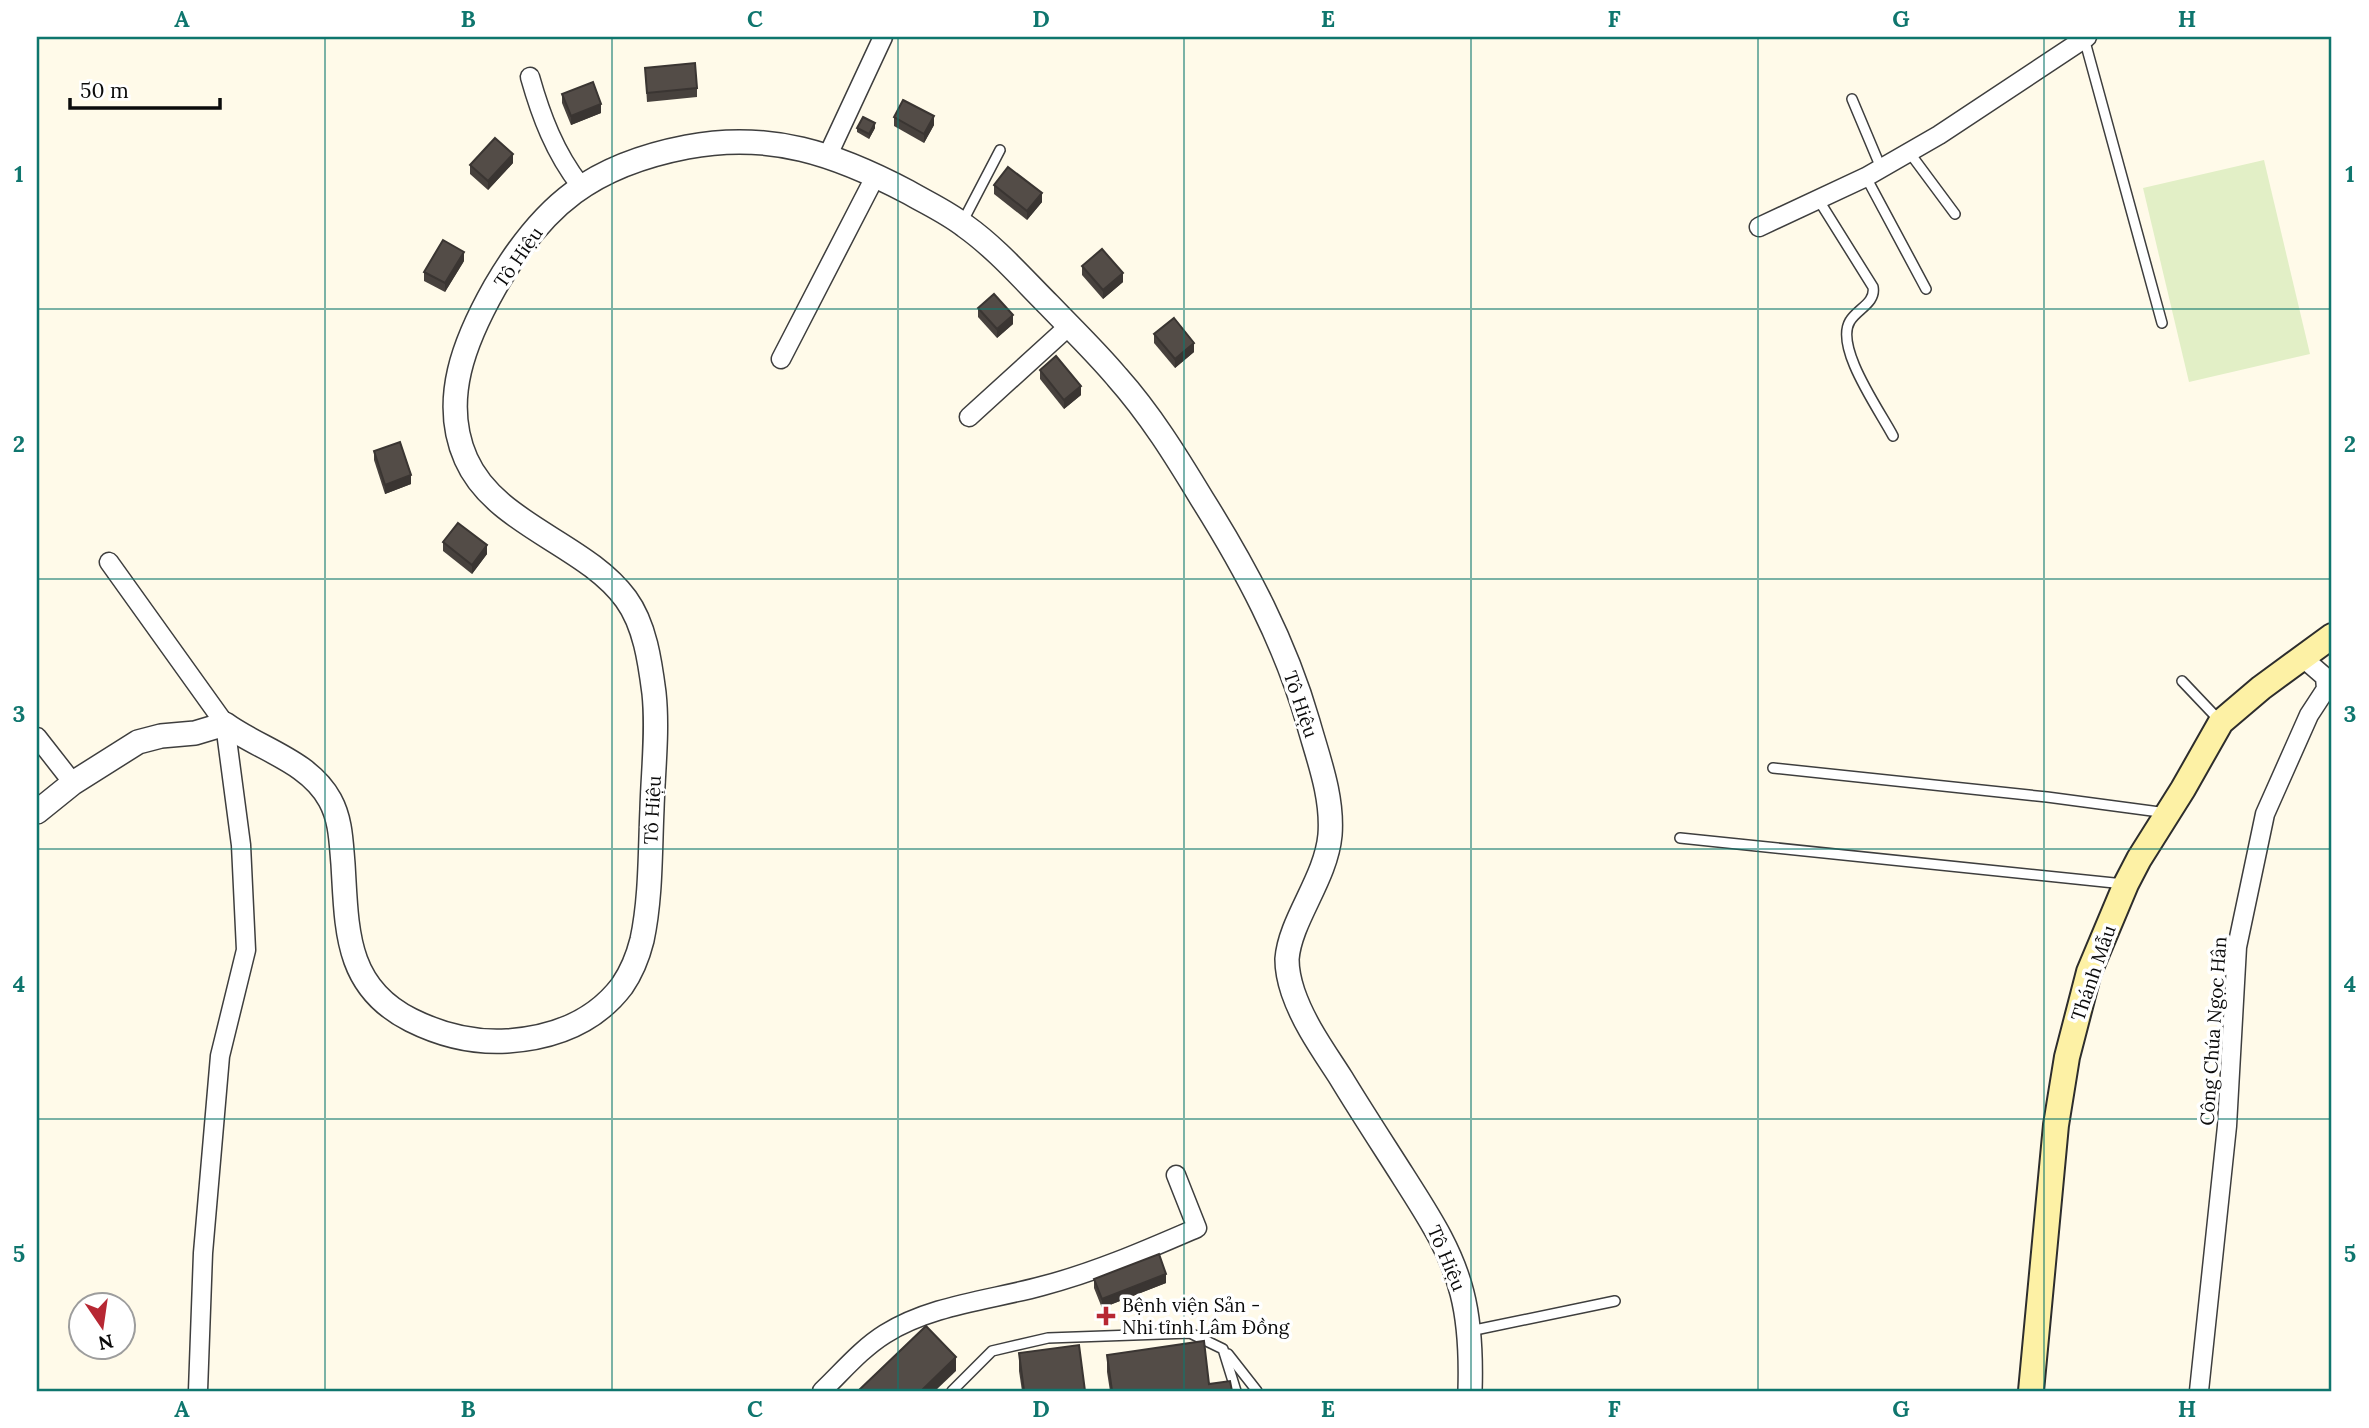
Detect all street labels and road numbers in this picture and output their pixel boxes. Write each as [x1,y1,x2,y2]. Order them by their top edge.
street label: Tô Hiệu [488,222,548,292]
street label: Tô Hiệu [1278,667,1324,741]
street label: Tô Hiệu [638,775,666,845]
street label: Thánh Mẫu [2065,922,2121,1024]
street label: Công Chúa Ngọc Hân [2194,936,2232,1126]
street label: Tô Hiệu [1422,1222,1472,1294]

